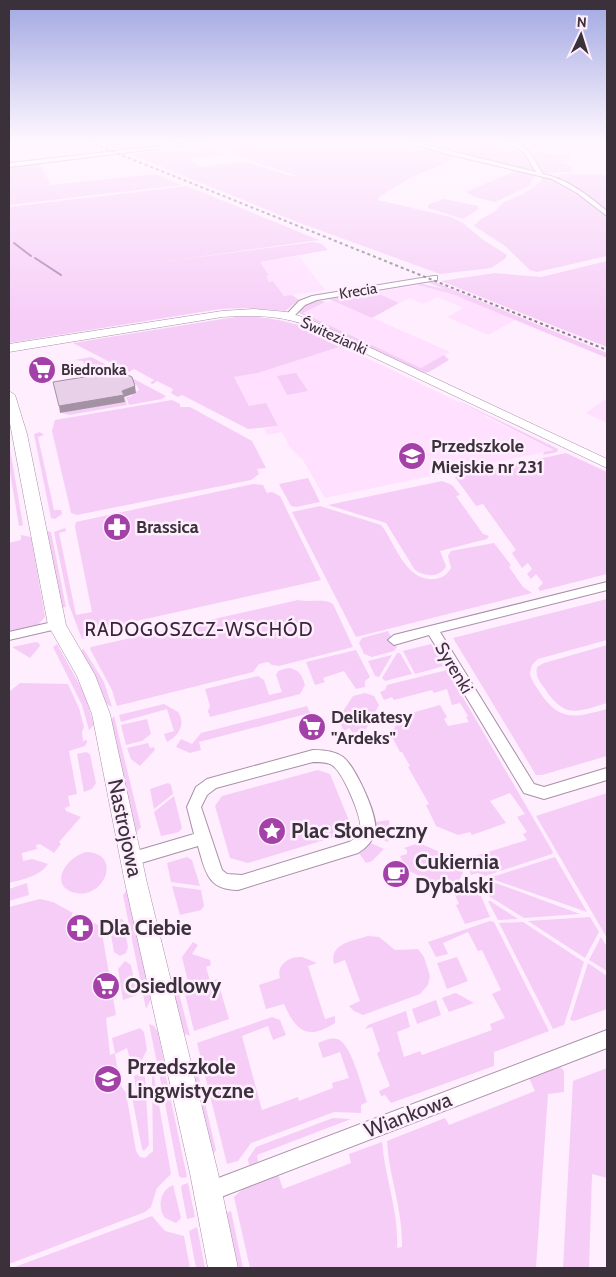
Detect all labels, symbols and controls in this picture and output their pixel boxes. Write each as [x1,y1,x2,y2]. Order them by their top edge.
north arrow [556,10,606,60]
text: N [576,13,587,31]
street label: Krecia [338,279,379,303]
street label: Świtezianki [298,312,371,359]
supermarket icon: Biedronka [27,355,57,385]
place label: Biedronka [61,361,127,379]
place label: Przedszkole Miejskie nr 231 [431,435,544,478]
school or university icon: Przedszkole Miejskie nr 231 [397,441,427,471]
pharmacy icon: Brassica [102,512,132,542]
place label: Brassica [136,516,199,538]
district label: RADOGOSZCZ-WSCHÓD [84,617,314,641]
street label: Syrenki [430,638,478,698]
place label: Delikatesy "Ardeks" [331,706,413,749]
supermarket icon: Delikatesy "Ardeks" [297,712,327,742]
street label: Nastrojowa [102,777,148,879]
place icon: Plac Słoneczny [257,816,287,846]
place label: Plac Słoneczny [291,818,428,843]
place label: Cukiernia Dybalski [415,849,500,898]
cafe icon: Cukiernia Dybalski [381,859,411,889]
pharmacy icon: Dla Ciebie [65,913,95,943]
place label: Dla Ciebie [99,915,192,940]
supermarket icon: Osiedlowy [91,971,121,1001]
place label: Osiedlowy [125,973,222,998]
place label: Przedszkole Lingwistyczne [127,1054,254,1103]
school or university icon: Przedszkole Lingwistyczne [93,1064,123,1094]
street label: Wiankowa [361,1086,455,1143]

